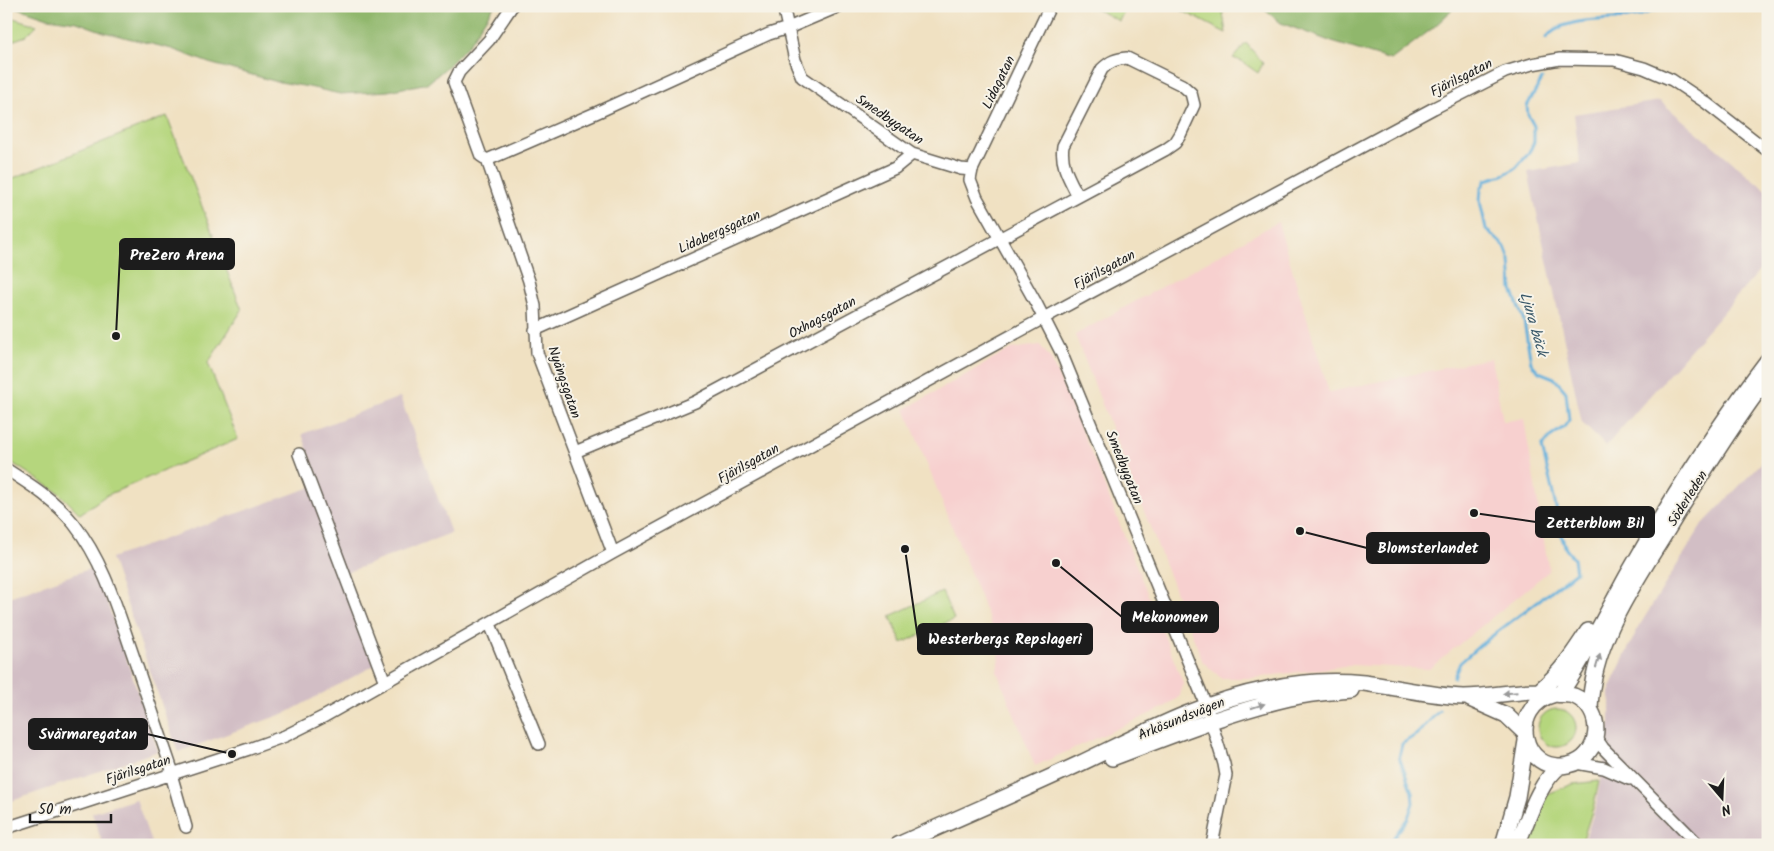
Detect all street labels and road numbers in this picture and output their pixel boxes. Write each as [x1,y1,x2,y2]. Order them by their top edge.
street label: Lidagatan [976,52,1021,113]
street label: Fjärilsgatan [1426,53,1497,103]
street label: Smedbygatan [851,89,928,151]
street label: Lidabergsgatan [675,204,764,260]
street label: Fjärilsgatan [1069,244,1139,295]
street label: Oxhagsgatan [785,291,860,345]
street label: Nyängsgatan [541,343,587,422]
street label: Smedbygatan [1099,427,1149,508]
street label: Fjärilsgatan [714,438,783,490]
street label: Söderleden [1662,466,1714,531]
street label: Arkösundsvägen [1135,691,1228,746]
street label: Fjärilsgatan [103,749,174,791]

